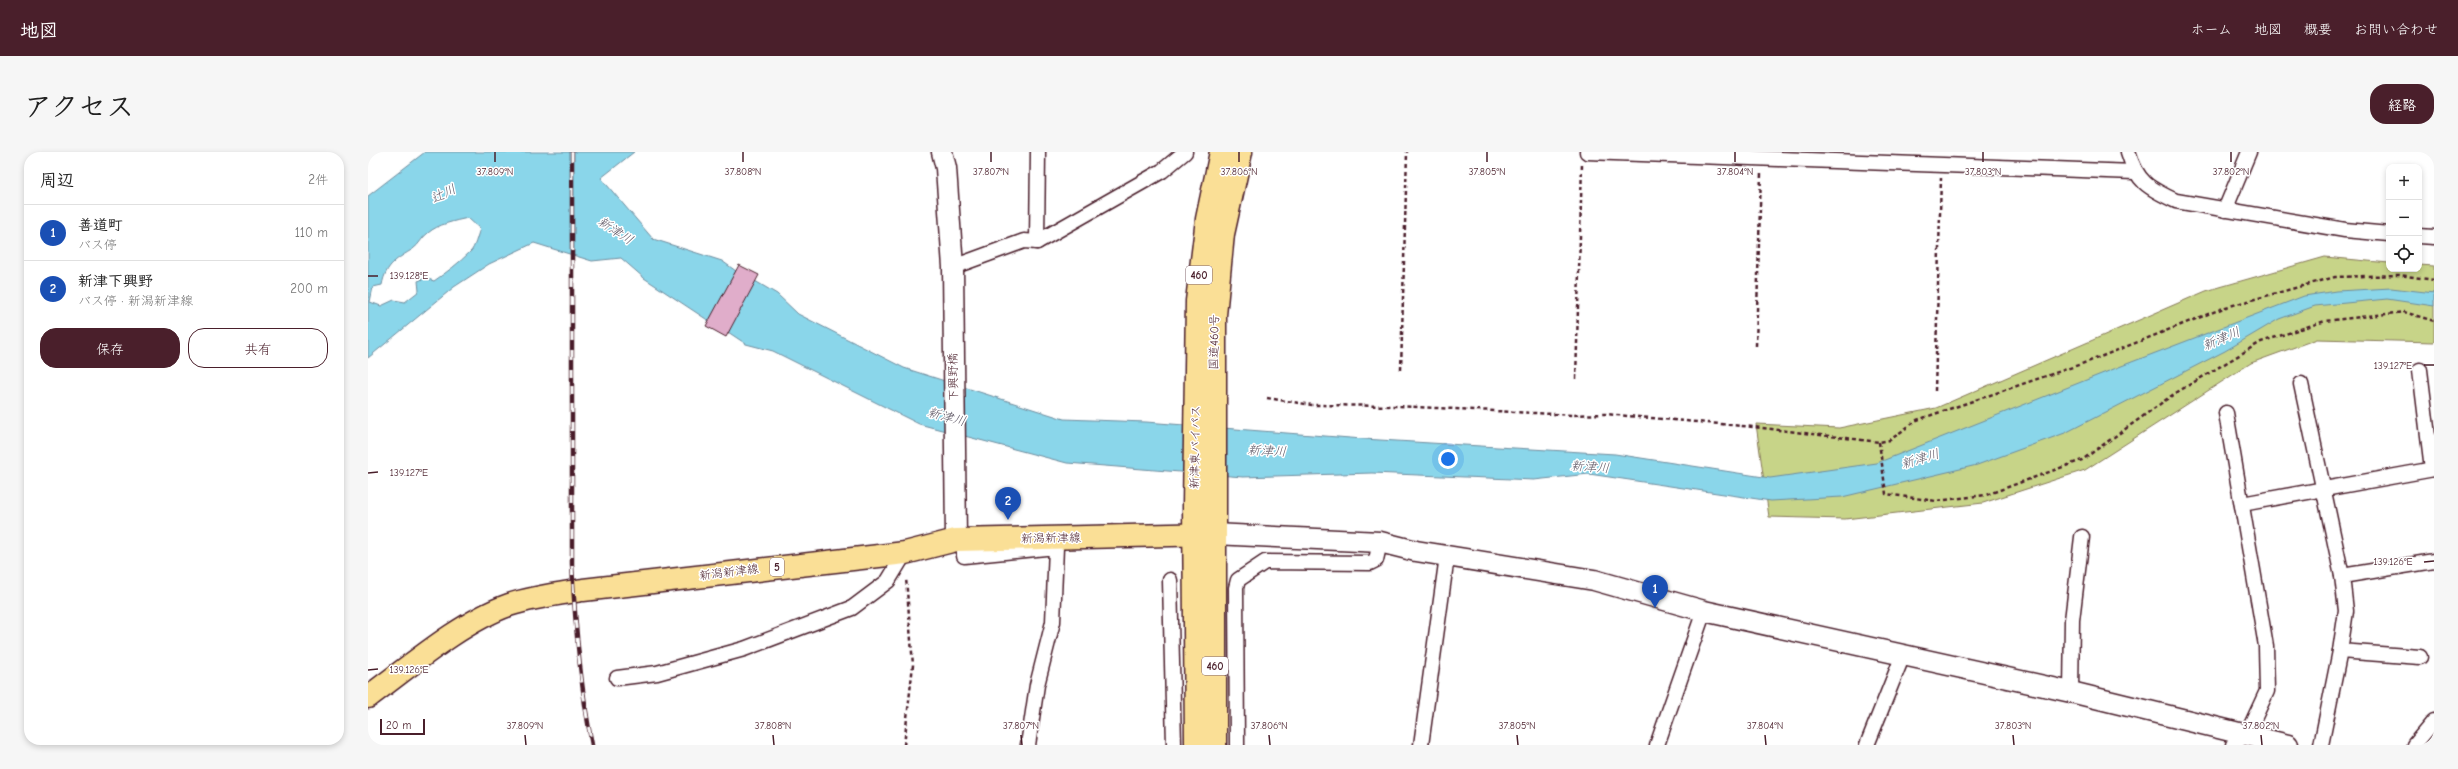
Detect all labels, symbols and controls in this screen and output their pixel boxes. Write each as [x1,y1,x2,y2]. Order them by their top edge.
text: 地図 [20,20,58,42]
text: ホーム [2191,21,2232,38]
text: 地図 [2254,21,2282,38]
text: 概要 [2304,21,2332,38]
text: お問い合わせ [2354,21,2438,38]
button: 経路 [2370,84,2434,124]
text: アクセス [24,91,134,123]
map controls [2386,164,2422,272]
button: + [2386,164,2422,200]
text: 37.809°N [477,166,513,178]
text: 37.808°N [725,166,761,178]
text: 37.807°N [973,166,1009,178]
text: 37.806°N [1220,166,1258,178]
text: 37.805°N [1468,166,1506,178]
text: 37.804°N [1717,166,1753,178]
text: 37.803°N [1965,166,2001,178]
text: 37.802°N [2213,166,2249,178]
text: 周辺 [40,171,74,190]
text: 2件 [308,172,328,187]
water label: 辻川 [428,181,458,206]
button: − [2386,200,2422,236]
water label: 新津川 [595,214,636,247]
text: 善道町 [78,216,123,234]
text: 1 [50,225,56,240]
text: 110 m [295,225,328,240]
button: locate [2386,236,2422,272]
text: バス停 [78,237,117,252]
road number: 460 [1186,266,1212,284]
text: 139.128°E [390,270,428,282]
text: 新津下興野 [78,272,153,290]
text: 2 [50,281,56,296]
text: 200 m [290,281,328,296]
text: バス停 · 新潟新津線 [78,293,193,308]
street label: 国道460号 [1207,314,1221,370]
water label: 新津川 [2200,324,2242,353]
button: 保存 [40,328,180,368]
button: 共有 [188,328,328,368]
street label: 下興野橋 [946,353,960,401]
text: 139.127°E [2374,360,2412,372]
water label: 新津川 [926,404,968,429]
street label: 新津東バイパス [1187,405,1203,489]
water label: 新津川 [1247,442,1287,459]
water label: 新津川 [1899,446,1941,471]
your location [1438,449,1458,469]
water label: 新津川 [1570,458,1610,475]
text: 139.127°E [390,467,428,479]
pin: 2 [995,487,1021,520]
street label: 新潟新津線 [1021,530,1081,546]
text: 139.126°E [2374,556,2412,568]
road number: 5 [770,558,784,576]
street label: 新潟新津線 [698,561,760,583]
pin: 1 [1642,575,1668,608]
road number: 460 [1202,657,1228,675]
text: 139.126°E [390,664,428,676]
scale bar [380,717,425,736]
text: 20 m [386,719,411,732]
text: 37.809°N [507,720,543,732]
text: 37.808°N [755,720,791,732]
text: 37.807°N [1003,720,1039,732]
text: 37.806°N [1250,720,1288,732]
text: 37.805°N [1498,720,1536,732]
text: 37.804°N [1747,720,1783,732]
text: 37.803°N [1995,720,2031,732]
text: 37.802°N [2243,720,2279,732]

